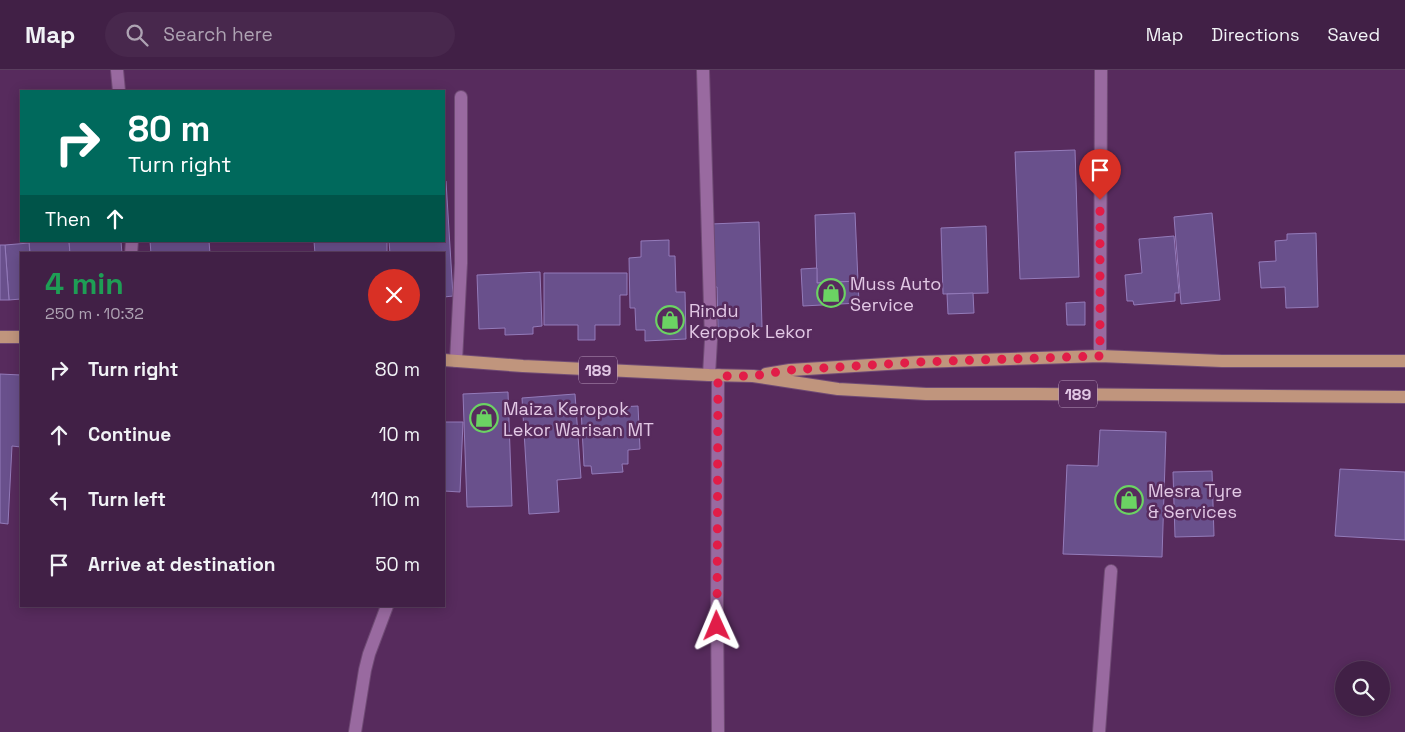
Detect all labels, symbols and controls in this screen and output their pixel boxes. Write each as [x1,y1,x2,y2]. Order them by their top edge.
search box [105,12,455,57]
text: Map [25,19,75,50]
icon: search [123,21,151,49]
text: Search here [163,22,273,47]
text: Map [1146,23,1183,46]
text: Directions [1211,23,1300,46]
text: Saved [1328,23,1380,46]
text: 80 m [128,107,210,151]
icon: right [45,110,110,175]
pin [1079,149,1121,200]
text: Turn right [128,150,231,178]
icon: arrive [1086,156,1114,184]
icon: ahead [101,205,129,233]
text: Then [45,207,91,232]
text: 4 min [45,264,124,303]
button: close [368,269,420,321]
place label: Muss Auto Service [850,272,941,316]
shop icon: Muss Auto Service [816,278,846,308]
place label: Rindu Keropok Lekor [689,299,813,343]
text: 250 m · 10:32 [45,303,144,324]
shop icon: Rindu Keropok Lekor [655,305,685,335]
icon: right [45,356,73,384]
road number: 189 [579,356,617,384]
text: Turn right [88,357,178,382]
text: 80 m [375,357,420,382]
road number: 189 [1059,380,1097,408]
place label: Maiza Keropok Lekor Warisan MT [503,397,654,441]
shop icon: Maiza Keropok Lekor Warisan MT [469,403,499,433]
icon: ahead [45,421,73,449]
text: Continue [88,422,171,447]
text: 10 m [379,422,420,447]
place label: Mesra Tyre & Services [1148,479,1242,523]
shop icon: Mesra Tyre & Services [1114,485,1144,515]
icon: left [45,486,73,514]
text: Turn left [88,487,166,512]
text: 110 m [371,487,420,512]
icon: arrive [45,551,73,579]
text: Arrive at destination [88,552,276,577]
text: 50 m [375,552,420,577]
position arrow [690,599,742,651]
map controls [1335,661,1390,716]
button: search [1335,661,1390,716]

